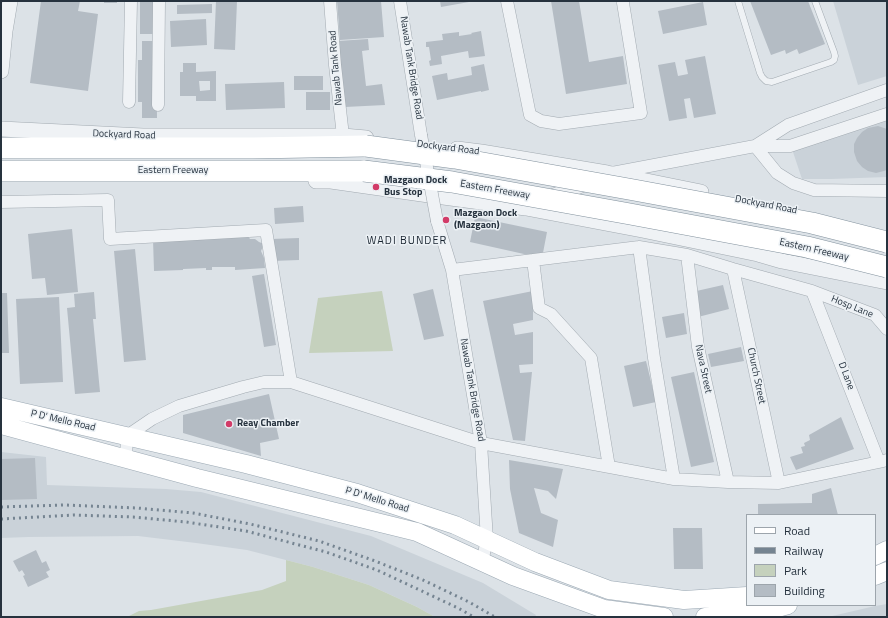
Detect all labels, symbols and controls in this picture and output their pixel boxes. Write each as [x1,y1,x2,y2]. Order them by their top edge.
street label: Nawab Tank Bridge Road [397,15,425,121]
street label: Nawab Tank Road [327,30,345,106]
street label: Dockyard Road [92,128,156,142]
street label: Dockyard Road [416,138,480,158]
street label: Eastern Freeway [138,165,208,177]
place label: Mazgaon Dock Bus Stop [384,175,447,198]
street label: Eastern Freeway [459,178,531,202]
marker: Mazgaon Dock Bus Stop [371,182,381,192]
street label: Dockyard Road [734,193,798,217]
place label: Mazgaon Dock (Mazgaon) [454,208,517,232]
marker: Mazgaon Dock (Mazgaon) [441,215,451,225]
district label: WADI BUNDER [367,234,447,248]
street label: Eastern Freeway [778,236,850,264]
street label: Hosp Lane [829,293,875,321]
street label: Nawab Tank Bridge Road [457,337,487,443]
street label: Nava Street [692,344,714,394]
street label: Church Street [744,347,768,405]
street label: D Lane [835,360,857,392]
street label: P D' Mello Road [29,408,97,434]
place label: Reay Chamber [237,418,299,430]
marker: Reay Chamber [224,419,234,429]
street label: P D' Mello Road [344,485,410,515]
legend [746,514,876,606]
text: Road [784,521,810,540]
text: Railway [784,541,824,560]
text: Park [784,561,807,580]
text: Building [784,581,825,600]

